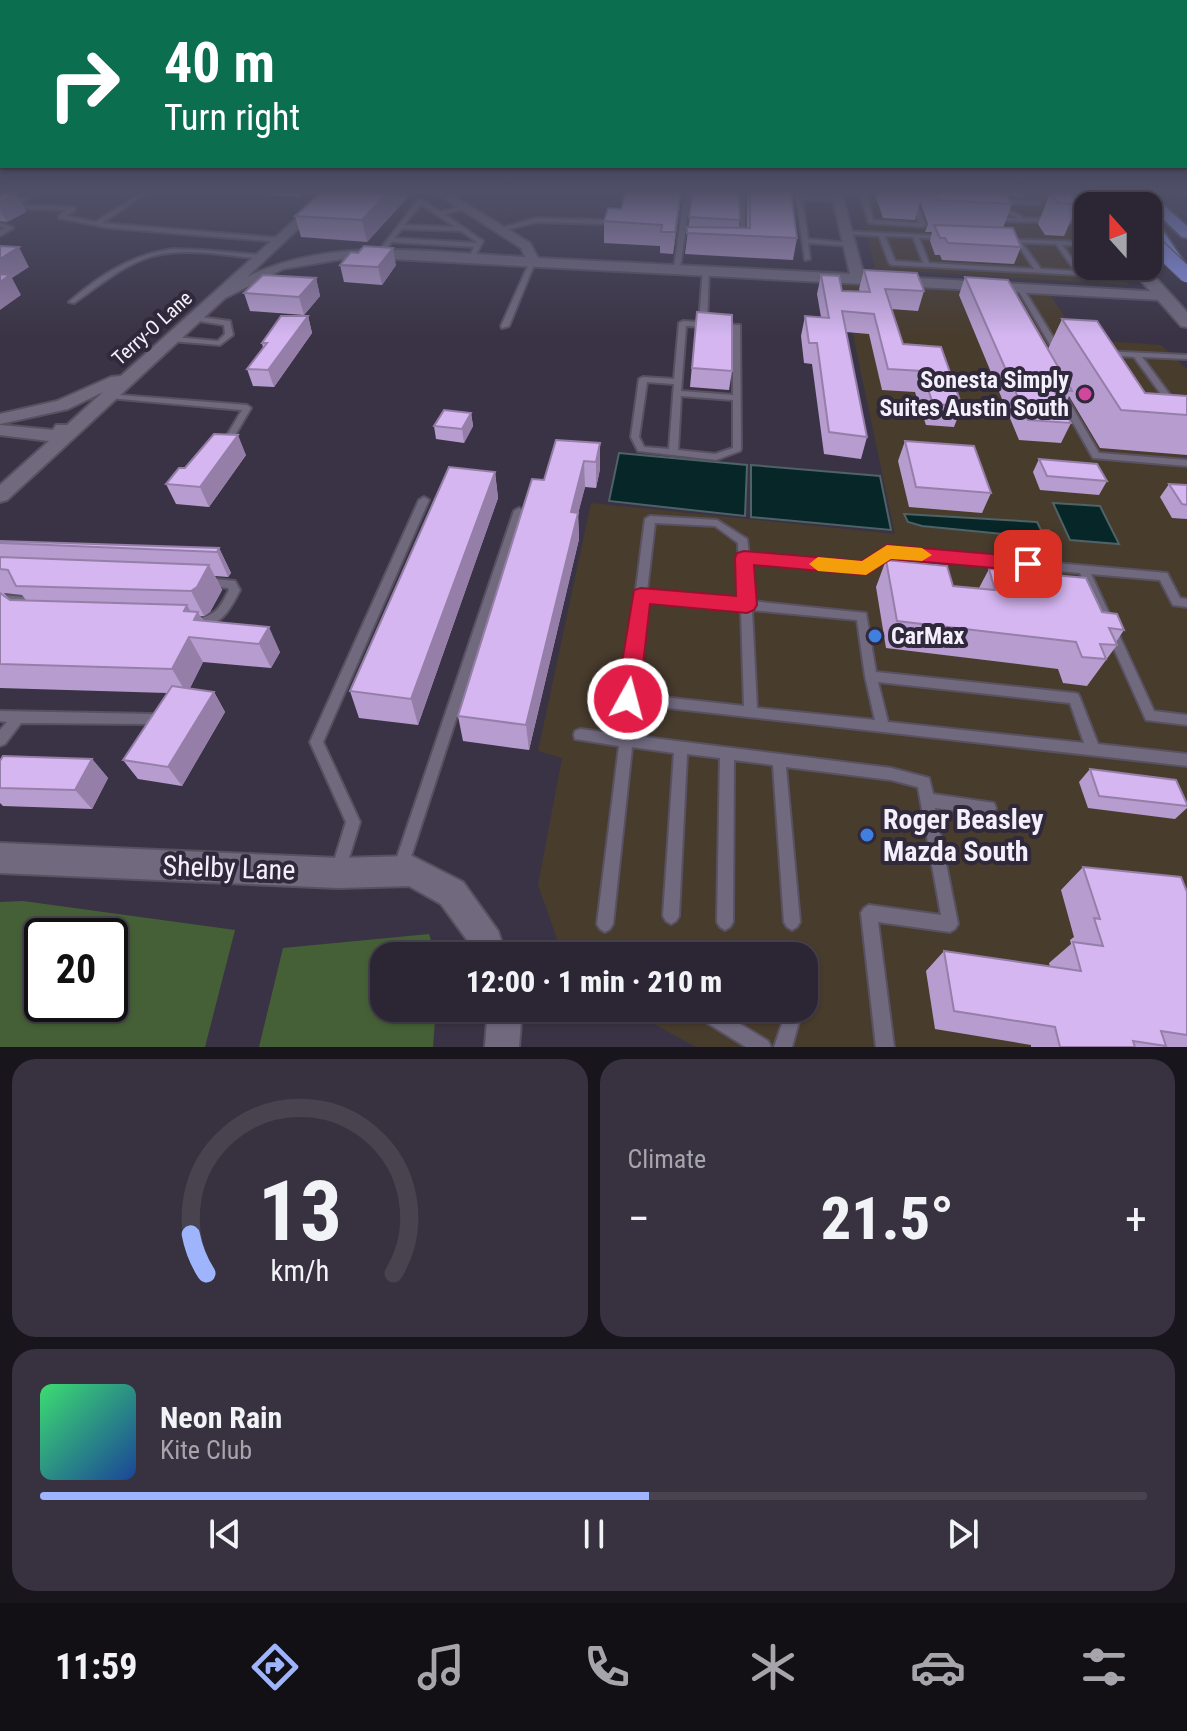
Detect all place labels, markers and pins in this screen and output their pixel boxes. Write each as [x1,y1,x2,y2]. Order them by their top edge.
place label: Sonesta Simply Suites Austin South [879,366,1069,422]
marker: Sonesta Simply Suites Austin South [1076,385,1094,403]
pin [994,530,1062,598]
place label: CarMax [891,622,964,650]
marker: CarMax [866,627,884,645]
place label: Roger Beasley Mazda South [883,803,1044,868]
marker: Roger Beasley Mazda South [858,826,876,844]

